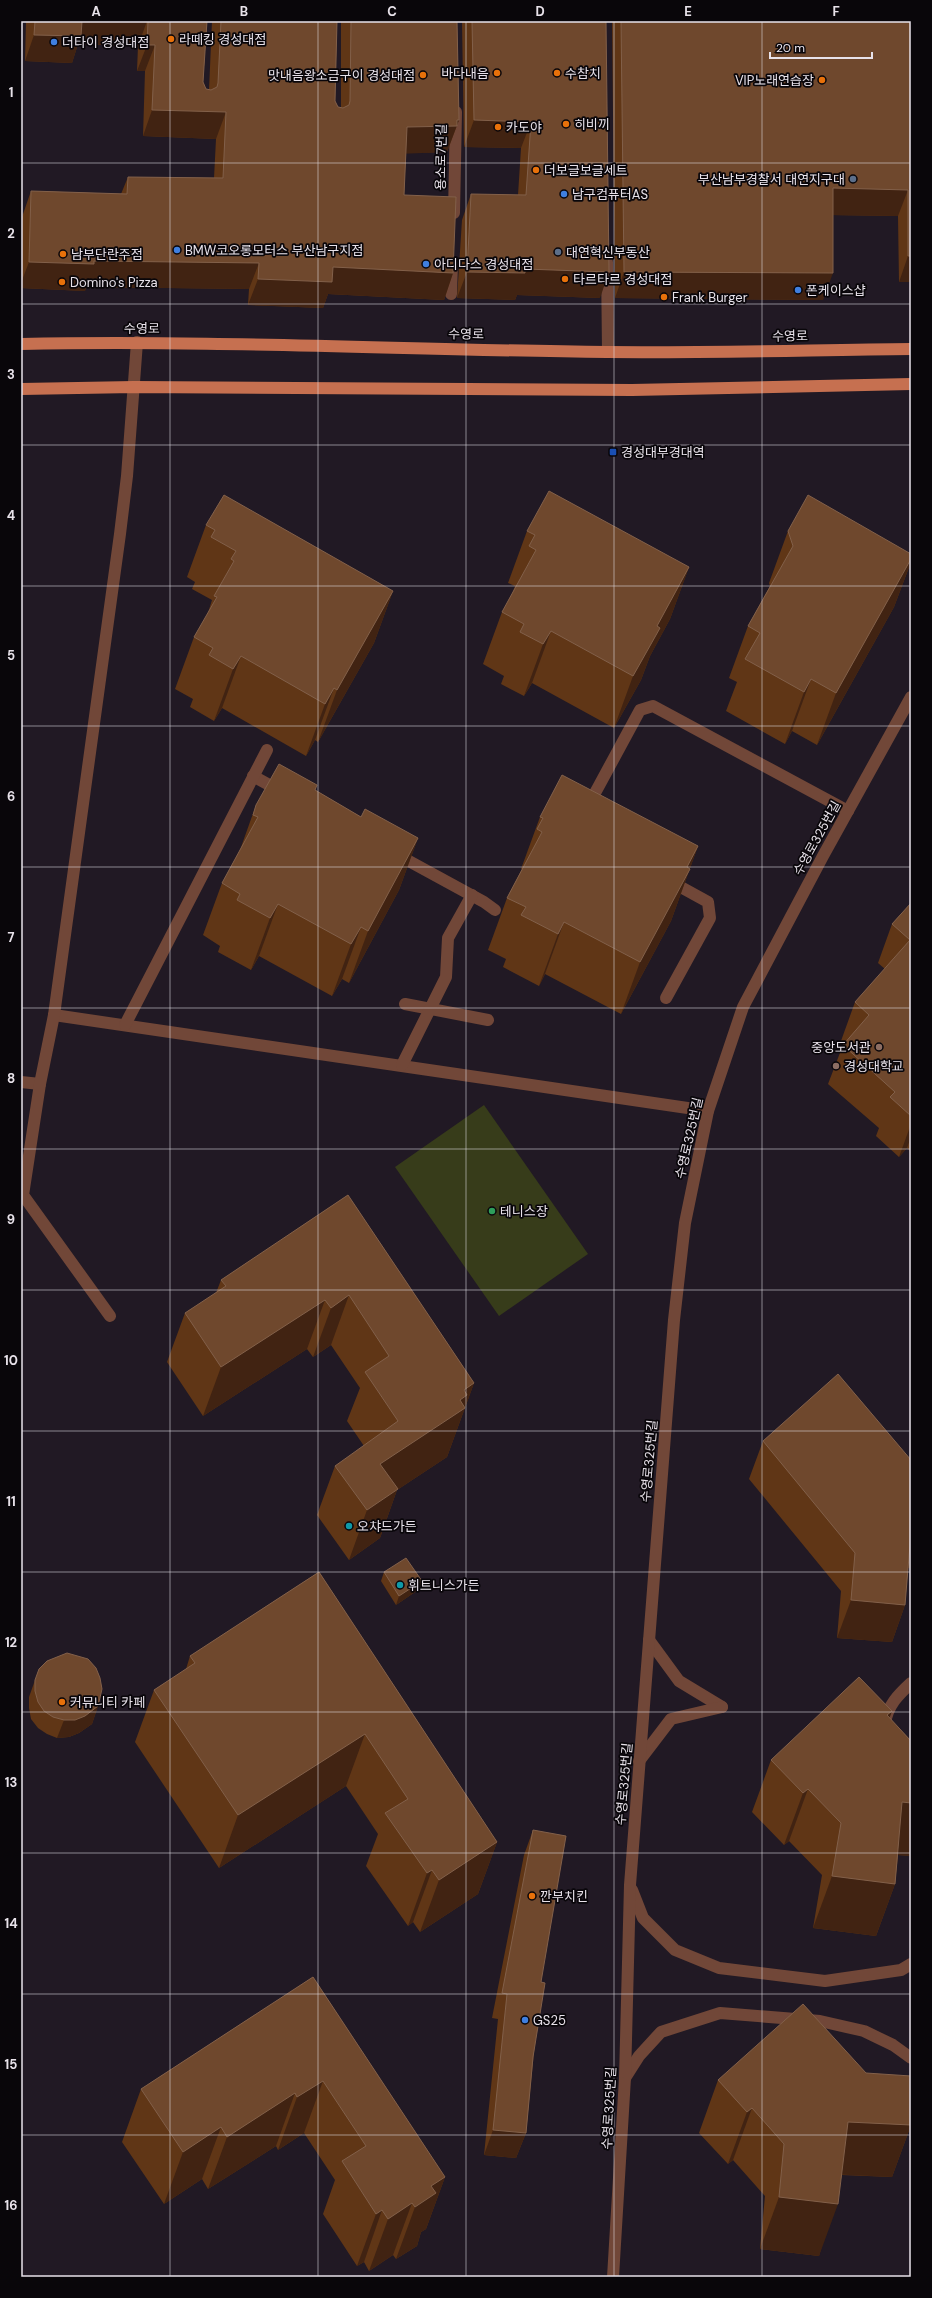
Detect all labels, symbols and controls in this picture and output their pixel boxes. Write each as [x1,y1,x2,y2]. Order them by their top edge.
text: A [91,3,101,20]
text: B [240,3,248,20]
text: C [387,3,397,20]
text: D [535,3,545,20]
text: E [684,3,692,20]
text: F [832,3,840,20]
place label: 라떼킹 경성대점 [179,31,266,48]
place label: 더타이 경성대점 [62,34,149,51]
marker: 라떼킹 경성대점 [166,34,176,44]
scale bar [770,34,872,60]
marker: 더타이 경성대점 [49,37,59,47]
text: 20 m [776,40,805,56]
place label: 바다내음 [441,65,489,82]
place label: 수참치 [565,65,601,82]
place label: 맛내음왕소금구이 경성대점 [268,67,415,84]
marker: 바다내음 [492,68,502,78]
marker: 수참치 [552,68,562,78]
marker: 맛내음왕소금구이 경성대점 [418,70,428,80]
place label: VIP노래연습장 [735,72,814,89]
marker: VIP노래연습장 [817,75,827,85]
text: 1 [9,84,13,101]
place label: 히비끼 [574,116,610,133]
place label: 카도야 [506,119,542,136]
marker: 히비끼 [561,119,571,129]
marker: 카도야 [493,122,503,132]
street label: 용소로7번길 [432,123,450,191]
place label: 더보글보글세트 [544,162,628,179]
marker: 더보글보글세트 [531,165,541,175]
place label: 부산남부경찰서 대연지구대 [698,171,845,188]
marker: 부산남부경찰서 대연지구대 [848,174,858,184]
place label: 남구컴퓨터AS [572,186,648,203]
marker: 남구컴퓨터AS [559,189,569,199]
text: 2 [7,225,15,242]
place label: BMW코오롱모터스 부산남구지점 [185,242,363,259]
place label: 대연혁신부동산 [566,244,650,261]
marker: BMW코오롱모터스 부산남구지점 [172,245,182,255]
place label: 남부단란주점 [71,246,143,263]
marker: 대연혁신부동산 [553,247,563,257]
marker: 남부단란주점 [58,249,68,259]
place label: 아디다스 경성대점 [434,256,533,273]
marker: 아디다스 경성대점 [421,259,431,269]
place label: 타르타르 경성대점 [573,271,672,288]
place label: Domino's Pizza [70,274,158,291]
marker: 타르타르 경성대점 [560,274,570,284]
marker: Domino's Pizza [57,277,67,287]
place label: 폰케이스샵 [806,282,866,299]
marker: 폰케이스샵 [793,285,803,295]
place label: Frank Burger [672,289,748,306]
marker: Frank Burger [659,292,669,302]
street label: 수영로 [124,320,160,337]
street label: 수영로 [448,325,484,343]
street label: 수영로 [772,327,808,345]
text: 3 [7,366,15,383]
place label: 경성대부경대역 [621,444,705,461]
marker: 경성대부경대역 [608,447,618,457]
text: 4 [7,507,15,524]
text: 5 [7,647,15,664]
text: 6 [7,788,15,805]
street label: 수영로325번길 [789,798,845,878]
text: 7 [8,929,15,946]
place label: 중앙도서관 [811,1039,871,1056]
marker: 중앙도서관 [874,1042,884,1052]
place label: 경성대학교 [844,1058,904,1075]
marker: 경성대학교 [831,1061,841,1071]
text: 8 [7,1070,15,1087]
street label: 수영로325번길 [671,1096,707,1180]
place label: 테니스장 [500,1203,548,1220]
marker: 테니스장 [487,1206,497,1216]
text: 9 [7,1211,15,1228]
text: 10 [4,1352,18,1369]
street label: 수영로325번길 [637,1419,661,1503]
text: 11 [6,1493,16,1510]
place label: 오챠드가든 [357,1518,417,1535]
marker: 오챠드가든 [344,1521,354,1531]
place label: 휘트니스가든 [408,1577,480,1594]
marker: 휘트니스가든 [395,1580,405,1590]
text: 12 [5,1634,17,1651]
place label: 커뮤니티 카페 [70,1694,145,1711]
marker: 커뮤니티 카페 [57,1697,67,1707]
street label: 수영로325번길 [612,1742,636,1826]
text: 13 [5,1774,17,1791]
place label: 깐부치킨 [540,1888,588,1905]
marker: 깐부치킨 [527,1891,537,1901]
text: 14 [4,1915,18,1932]
place label: GS25 [533,2012,566,2029]
marker: GS25 [520,2015,530,2025]
text: 15 [5,2056,17,2073]
street label: 수영로325번길 [598,2066,620,2150]
text: 16 [5,2197,17,2214]

